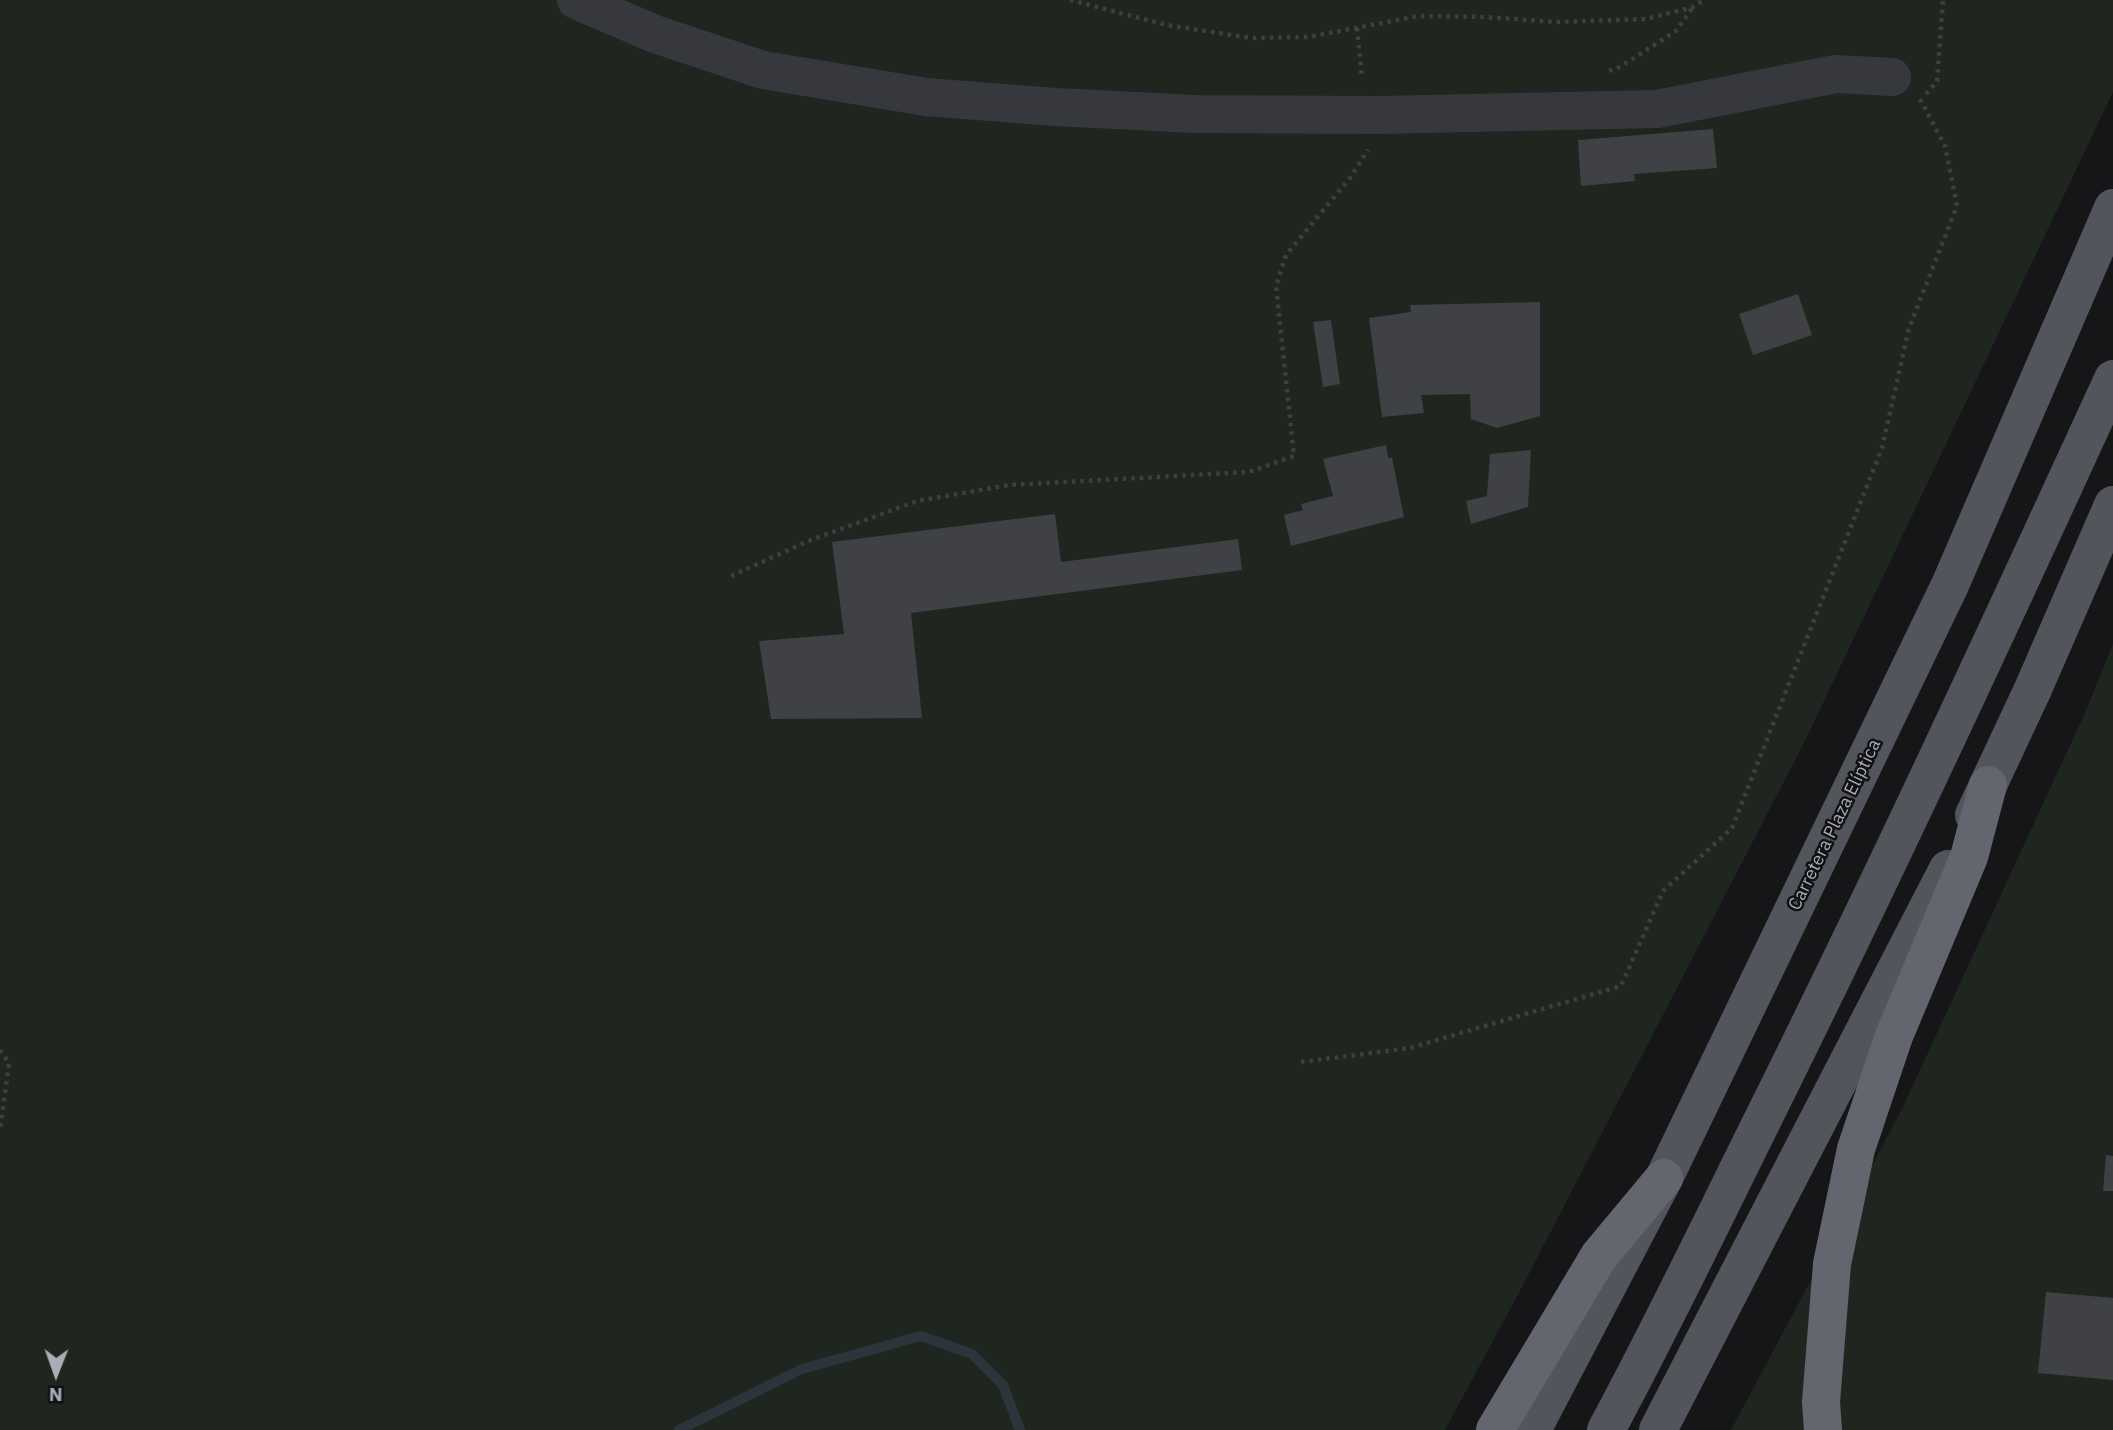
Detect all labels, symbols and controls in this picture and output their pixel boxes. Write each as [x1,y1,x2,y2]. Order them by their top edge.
street label: Carretera Plaza Elíptica [1784,736,1886,914]
north arrow [21,1339,91,1409]
text: N [49,1383,63,1407]

